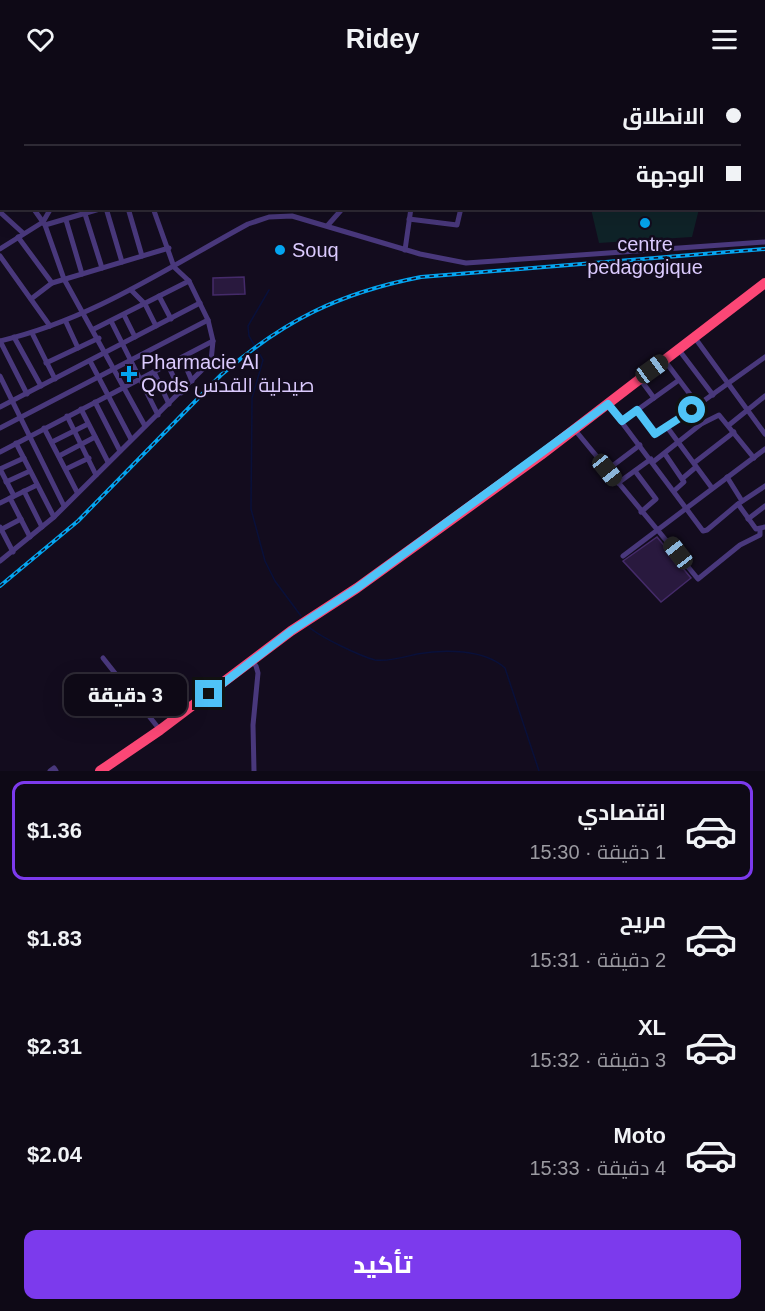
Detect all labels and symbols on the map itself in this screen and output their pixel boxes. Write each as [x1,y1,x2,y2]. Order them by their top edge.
marker: centre pedagogique [638,216,652,230]
place label: centre pedagogique [587,233,703,278]
place label: Souq [292,239,339,261]
marker: Souq [273,243,287,257]
place label: Pharmacie Al Qods صيدلية القدس [141,351,314,398]
car [632,351,672,387]
marker: Pharmacie Al Qods صيدلية القدس [122,367,136,381]
route start [678,396,705,423]
car [589,450,625,490]
car [660,533,696,573]
callout: 3 دقيقة [65,673,188,715]
route end [195,680,222,707]

